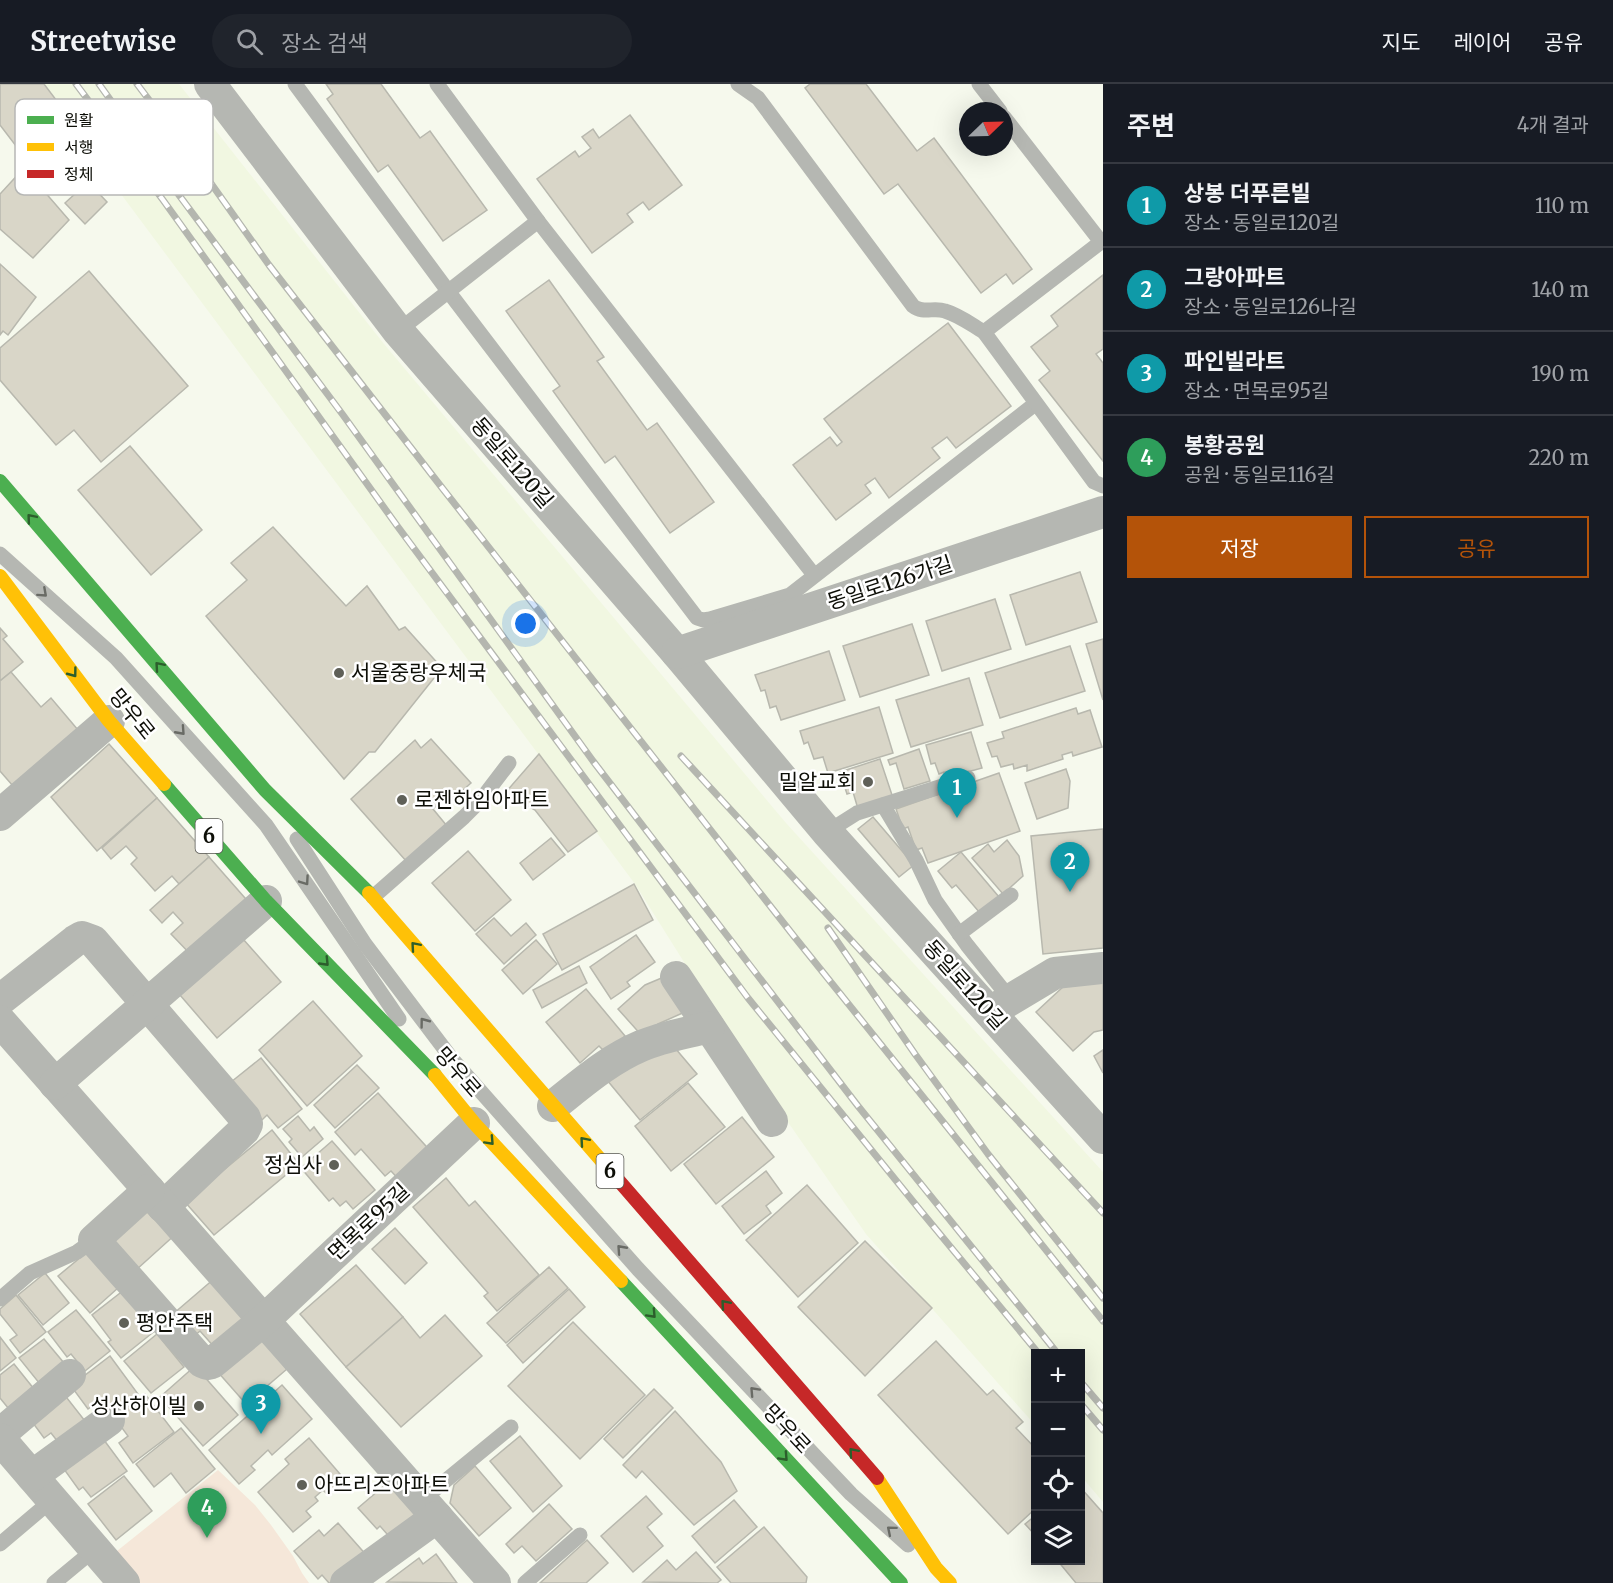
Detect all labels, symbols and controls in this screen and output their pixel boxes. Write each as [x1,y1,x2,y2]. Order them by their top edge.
search box [212,14,632,68]
text: Streetwise [30,23,176,59]
icon: search [233,25,266,58]
text: 장소 검색 [281,29,367,57]
text: 지도 [1382,29,1420,56]
text: 레이어 [1453,29,1511,56]
text: 공유 [1544,29,1583,56]
legend [15,99,213,195]
north arrow [959,102,1013,156]
text: 주변 [1127,109,1175,142]
text: 원활 [64,110,94,130]
text: 4개 결과 [1517,112,1589,137]
text: 서행 [64,137,93,157]
text: 정체 [64,164,93,184]
text: 상봉 더푸른빌 [1184,179,1311,207]
text: 1 [1142,193,1151,218]
text: 110 m [1535,193,1589,218]
text: 장소 · 동일로120길 [1184,210,1339,235]
text: 그랑아파트 [1184,263,1285,291]
text: 2 [1141,277,1152,302]
text: 140 m [1532,277,1589,302]
text: 장소 · 동일로126나길 [1184,294,1357,319]
text: 파인빌라트 [1184,347,1285,375]
text: 3 [1141,361,1152,386]
text: 190 m [1531,361,1589,386]
text: 장소 · 면목로95길 [1184,378,1329,403]
street label: 동일로120길 [465,412,559,514]
text: 봉황공원 [1184,431,1265,459]
text: 4 [1140,445,1153,470]
text: 220 m [1529,445,1589,470]
text: 공원 · 동일로116길 [1184,462,1335,487]
one-way arrow [27,514,38,525]
button: 저장 [1127,516,1352,578]
button: 공유 [1364,516,1589,578]
street label: 동일로126가길 [824,550,956,616]
one-way arrow [37,586,47,597]
your location [511,609,540,638]
place label: 서울중랑우체국 [351,659,486,686]
one-way arrow [155,662,166,672]
one-way arrow [65,666,76,677]
marker: 서울중랑우체국 [332,666,346,680]
street label: 망우로 [104,683,161,745]
one-way arrow [174,724,185,735]
place label: 밀알교회 [779,768,856,795]
pin: 1 [938,768,976,818]
marker: 밀알교회 [861,775,875,789]
place label: 로젠하임아파트 [414,786,549,813]
marker: 로젠하임아파트 [395,793,409,807]
road number: 6 [196,819,222,853]
pin: 2 [1050,842,1090,892]
one-way arrow [298,875,309,886]
street label: 동일로120길 [918,934,1013,1035]
one-way arrow [411,942,422,953]
one-way arrow [318,955,329,965]
one-way arrow [421,1018,432,1029]
street label: 망우로 [429,1041,488,1102]
one-way arrow [483,1134,494,1144]
one-way arrow [580,1137,591,1148]
place label: 정심사 [264,1151,322,1178]
road number: 6 [596,1154,624,1188]
marker: 정심사 [327,1158,341,1172]
street label: 면목로95길 [322,1177,415,1266]
one-way arrow [617,1245,628,1256]
one-way arrow [722,1300,733,1311]
one-way arrow [645,1308,656,1318]
place label: 평안주택 [136,1309,213,1336]
marker: 평안주택 [117,1316,131,1330]
map controls [1031,1349,1085,1565]
button: + [1031,1349,1085,1403]
pin: 3 [242,1384,280,1434]
one-way arrow [750,1388,761,1398]
place label: 성산하이빌 [90,1392,187,1419]
street label: 망우로 [758,1398,817,1459]
marker: 성산하이빌 [192,1399,206,1413]
button: − [1031,1403,1085,1457]
one-way arrow [849,1448,860,1459]
one-way arrow [777,1450,788,1461]
button: locate [1031,1457,1085,1511]
place label: 아뜨리즈아파트 [314,1471,449,1498]
marker: 아뜨리즈아파트 [295,1478,309,1492]
pin: 4 [188,1488,226,1538]
button: layers [1031,1511,1085,1565]
one-way arrow [887,1527,898,1538]

